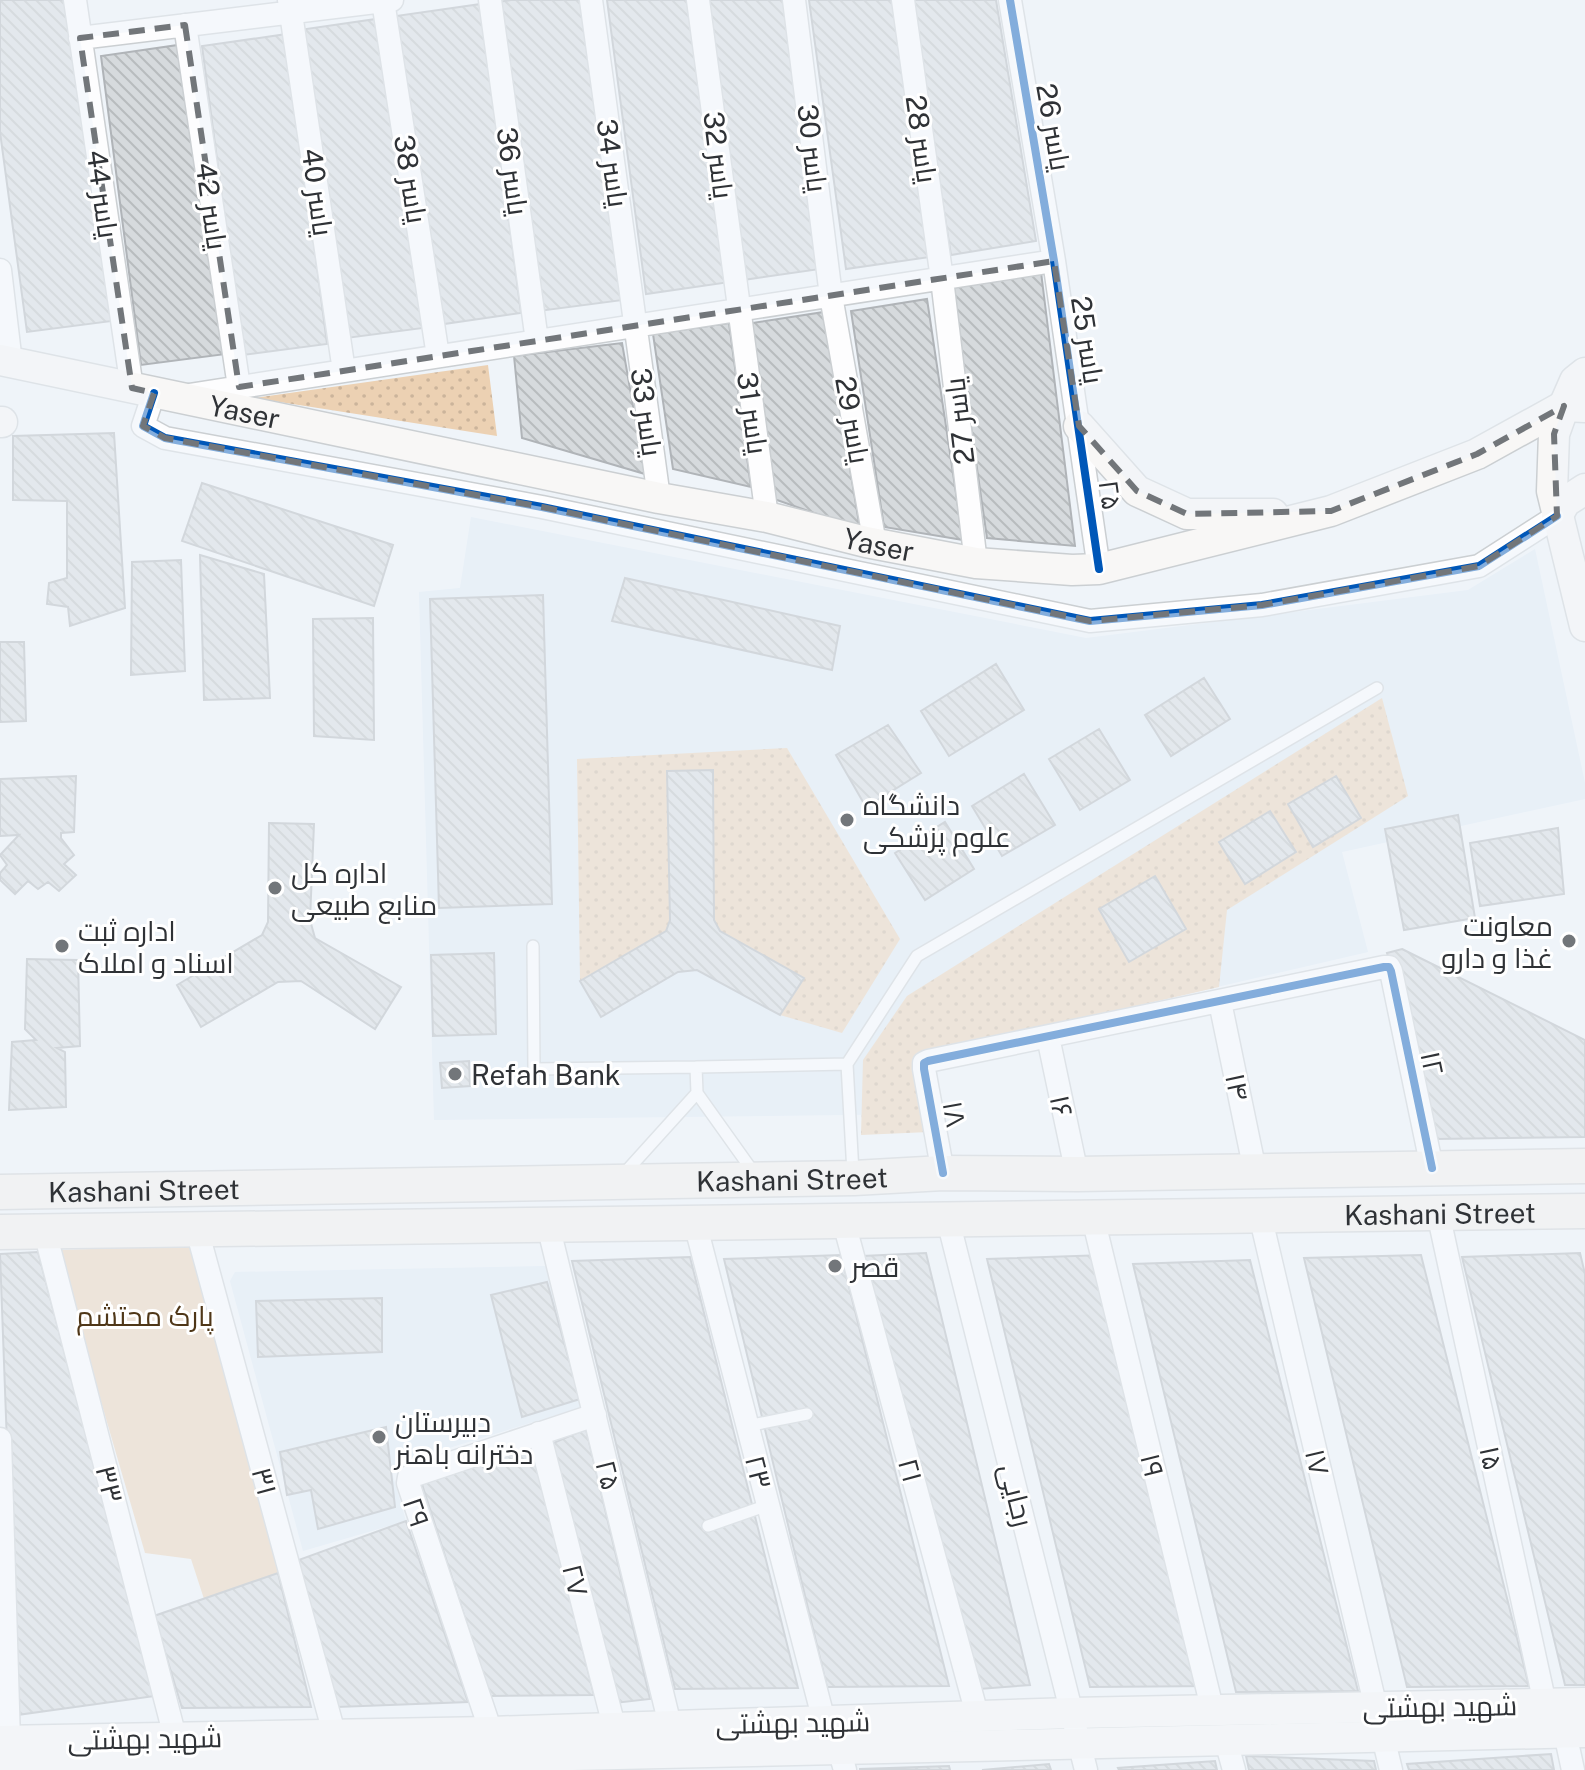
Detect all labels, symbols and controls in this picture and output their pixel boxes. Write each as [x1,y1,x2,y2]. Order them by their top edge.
street label: یاسر 26 [1030,81,1078,174]
street label: یاسر 28 [900,93,945,186]
street label: یاسر 30 [791,102,835,194]
street label: یاسر 32 [697,109,741,201]
street label: یاسر 34 [590,117,636,210]
street label: یاسر 36 [491,125,536,218]
street label: یاسر 38 [388,132,434,226]
street label: یاسر 40 [296,146,341,239]
street label: یاسر 44 [80,148,126,241]
street label: یاسر 42 [190,160,235,252]
street label: یاسر 25 [1065,294,1111,387]
street label: یاسر 33 [624,366,670,459]
street label: یاسر 31 [731,370,775,457]
street label: یاسر 29 [829,374,877,467]
street label: یاسر 27 [937,375,981,466]
street label: Yaser [206,388,283,435]
street label: ۲۵ [1093,478,1129,512]
street label: Yaser [840,520,917,567]
place label: دانشگاه علوم پزشکی [863,788,1011,857]
marker: دانشگاه علوم پزشکی [838,811,856,829]
place label: اداره کل منابع طبیعی [291,856,437,924]
marker: اداره کل منابع طبیعی [266,879,284,897]
place label: معاونت غذا و دارو [1441,909,1553,974]
place label: اداره ثبت اسناد و املاک [78,914,234,979]
marker: معاونت غذا و دارو [1560,932,1578,950]
marker: اداره ثبت اسناد و املاک [53,937,71,955]
street label: ۱۲ [1414,1048,1452,1078]
place label: Refah Bank [471,1058,621,1091]
marker: Refah Bank [446,1065,464,1083]
street label: ۱۴ [1219,1070,1257,1104]
street label: ۱۶ [1044,1092,1080,1120]
street label: ۱۸ [936,1098,974,1130]
street label: Kashani Street [696,1160,889,1197]
street label: Kashani Street [48,1172,240,1208]
street label: Kashani Street [1344,1195,1536,1231]
place label: قصر [849,1250,899,1283]
marker: قصر [826,1257,844,1275]
park label: پارک محتشم [76,1299,214,1336]
place label: دبیرستان دخترانه باهنر [393,1405,533,1470]
marker: دبیرستان دخترانه باهنر [370,1428,388,1446]
street label: ۱۵ [1473,1443,1511,1473]
street label: ۱۷ [1299,1446,1337,1478]
street label: ۱۹ [1134,1450,1172,1480]
street label: ۲۳ [739,1452,779,1492]
street label: ۲۱ [892,1454,930,1486]
street label: ۲۵ [589,1456,629,1494]
street label: رجایی [992,1460,1041,1530]
street label: ۳۳ [89,1462,131,1506]
street label: ۳۱ [245,1463,285,1499]
street label: ۲۹ [397,1493,437,1531]
street label: ۲۷ [556,1560,596,1600]
street label: شهید بهشتی [1362,1688,1518,1725]
street label: شهید بهشتی [715,1704,871,1741]
street label: شهید بهشتی [67,1720,223,1757]

